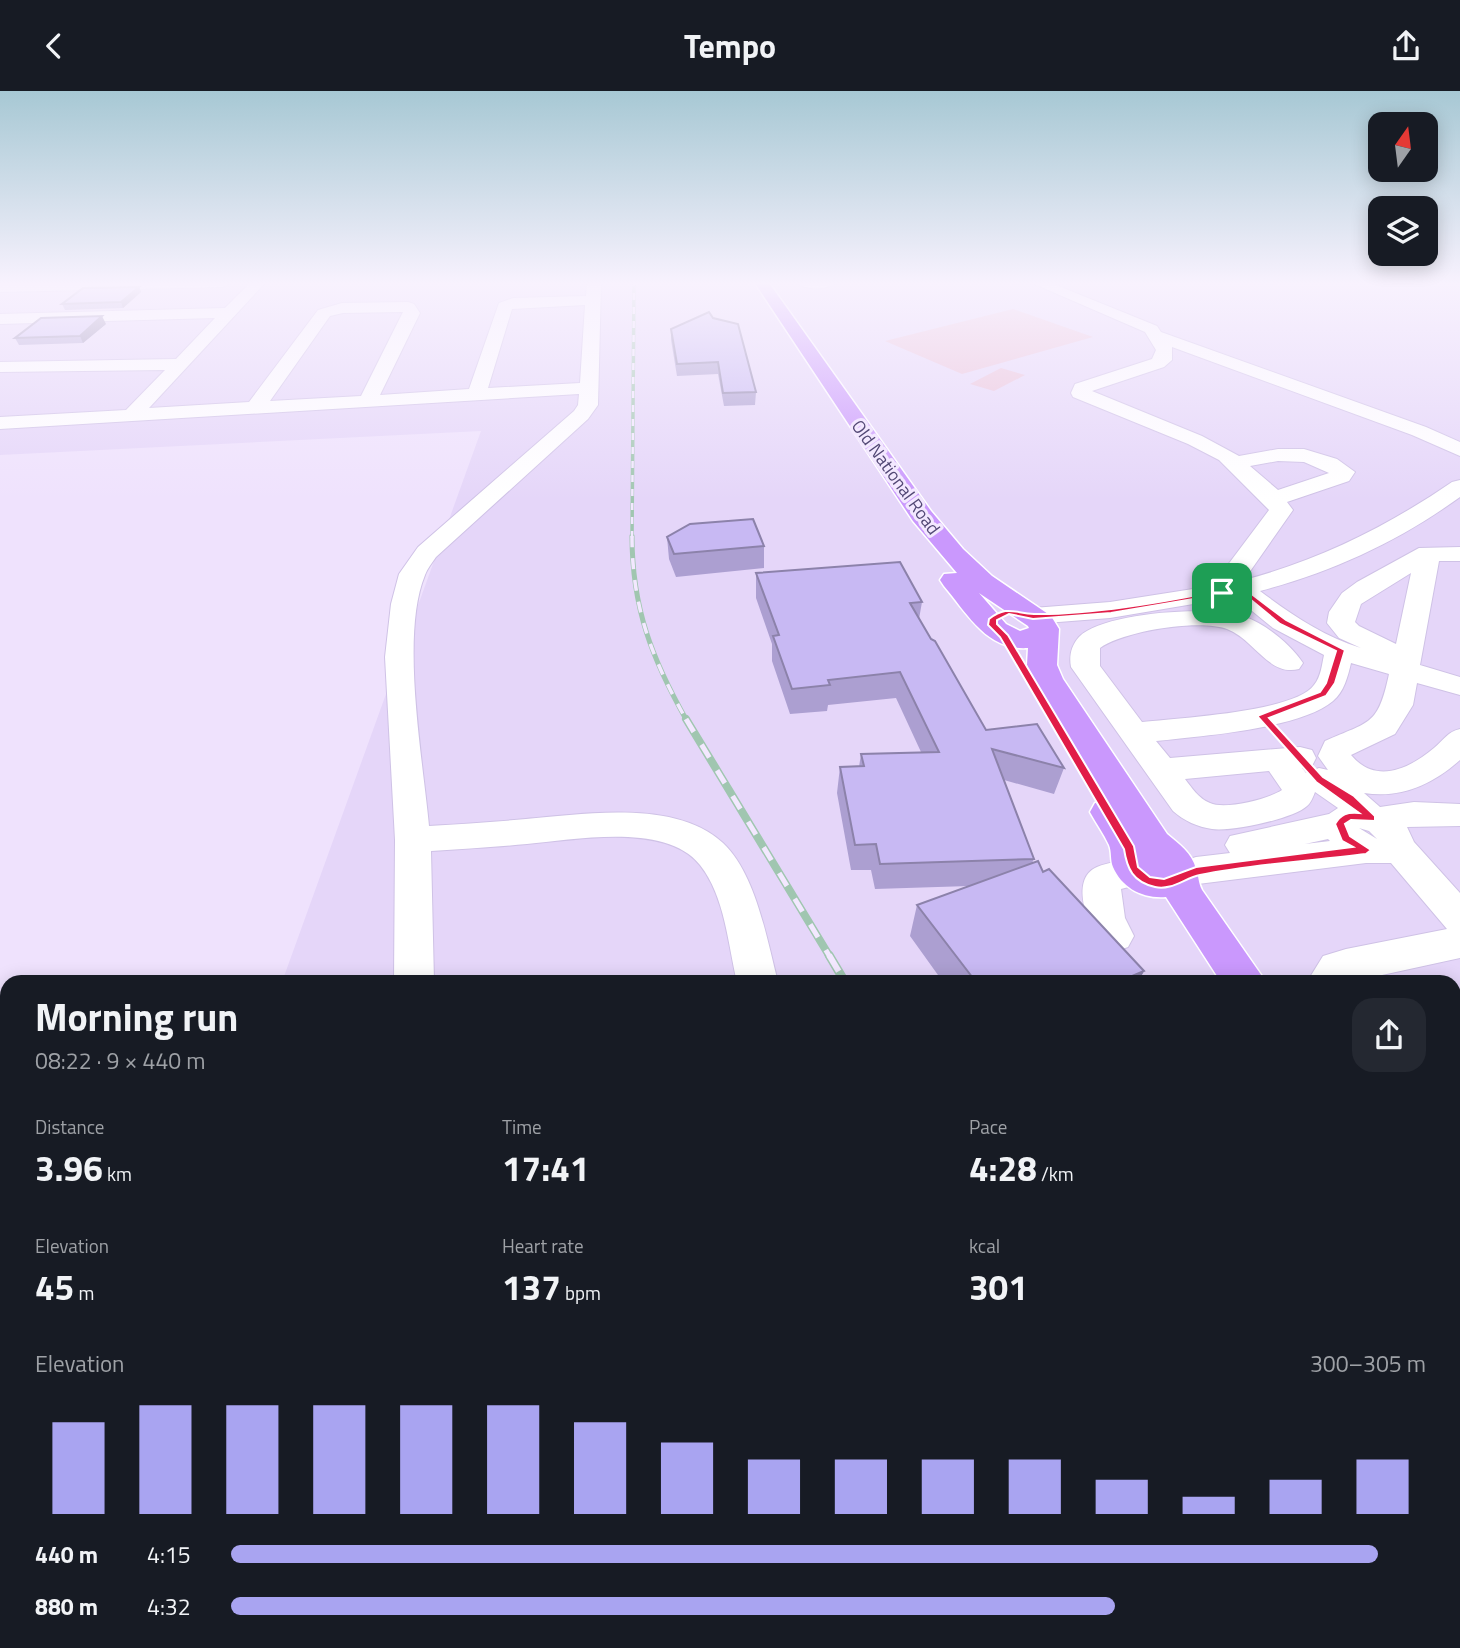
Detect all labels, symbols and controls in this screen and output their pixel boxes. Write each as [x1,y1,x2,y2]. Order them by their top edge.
text: Tempo [684,22,776,70]
icon: back [35,27,73,65]
icon: share [1387,27,1425,65]
north arrow [1368,112,1438,182]
map controls [1368,112,1438,266]
button: layers [1368,196,1438,266]
street label: Old National Road [845,414,947,540]
pin [1192,563,1252,623]
icon: arrive [1203,574,1241,612]
text: Morning run [35,988,238,1046]
button: share [1352,998,1426,1072]
text: 08:22 · 9 × 440 m [35,1043,205,1078]
text: Distance [35,1112,104,1141]
text: Time [502,1112,542,1141]
text: Pace [969,1112,1007,1141]
text: 3.96 [35,1141,103,1195]
text: 17:41 [502,1141,589,1195]
text: 4:28 [969,1141,1037,1195]
text: km [103,1159,132,1188]
text: /km [1037,1159,1074,1188]
text: Elevation [35,1231,109,1260]
text: Heart rate [502,1231,584,1260]
text: kcal [969,1231,1000,1260]
text: 45 [35,1260,74,1314]
text: 137 [502,1260,561,1314]
text: 301 [969,1260,1028,1314]
text: m [74,1278,94,1307]
text: bpm [561,1278,601,1307]
text: Elevation [35,1346,124,1381]
text: 300–305 m [1310,1346,1426,1381]
text: 440 m [35,1537,98,1572]
text: 4:15 [147,1537,191,1572]
text: 880 m [35,1589,98,1624]
text: 4:32 [147,1589,191,1624]

